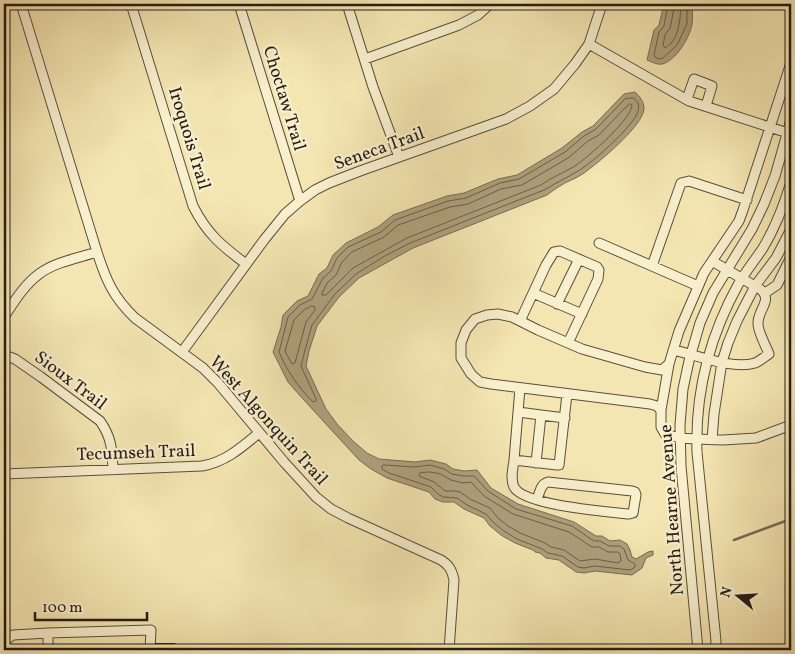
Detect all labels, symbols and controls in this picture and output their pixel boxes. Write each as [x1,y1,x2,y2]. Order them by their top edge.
street label: Choctaw Trail [256,43,311,154]
street label: Iroquois Trail [161,84,216,193]
street label: Seneca Trail [331,121,428,177]
street label: Sioux Trail [29,346,111,417]
street label: West Algonquin Trail [203,351,333,491]
street label: North Hearne Avenue [654,423,691,596]
street label: Tecumseh Trail [76,439,196,468]
north arrow [712,572,762,622]
text: N [716,585,738,600]
scale bar [35,589,148,621]
text: 100 m [42,598,82,619]

